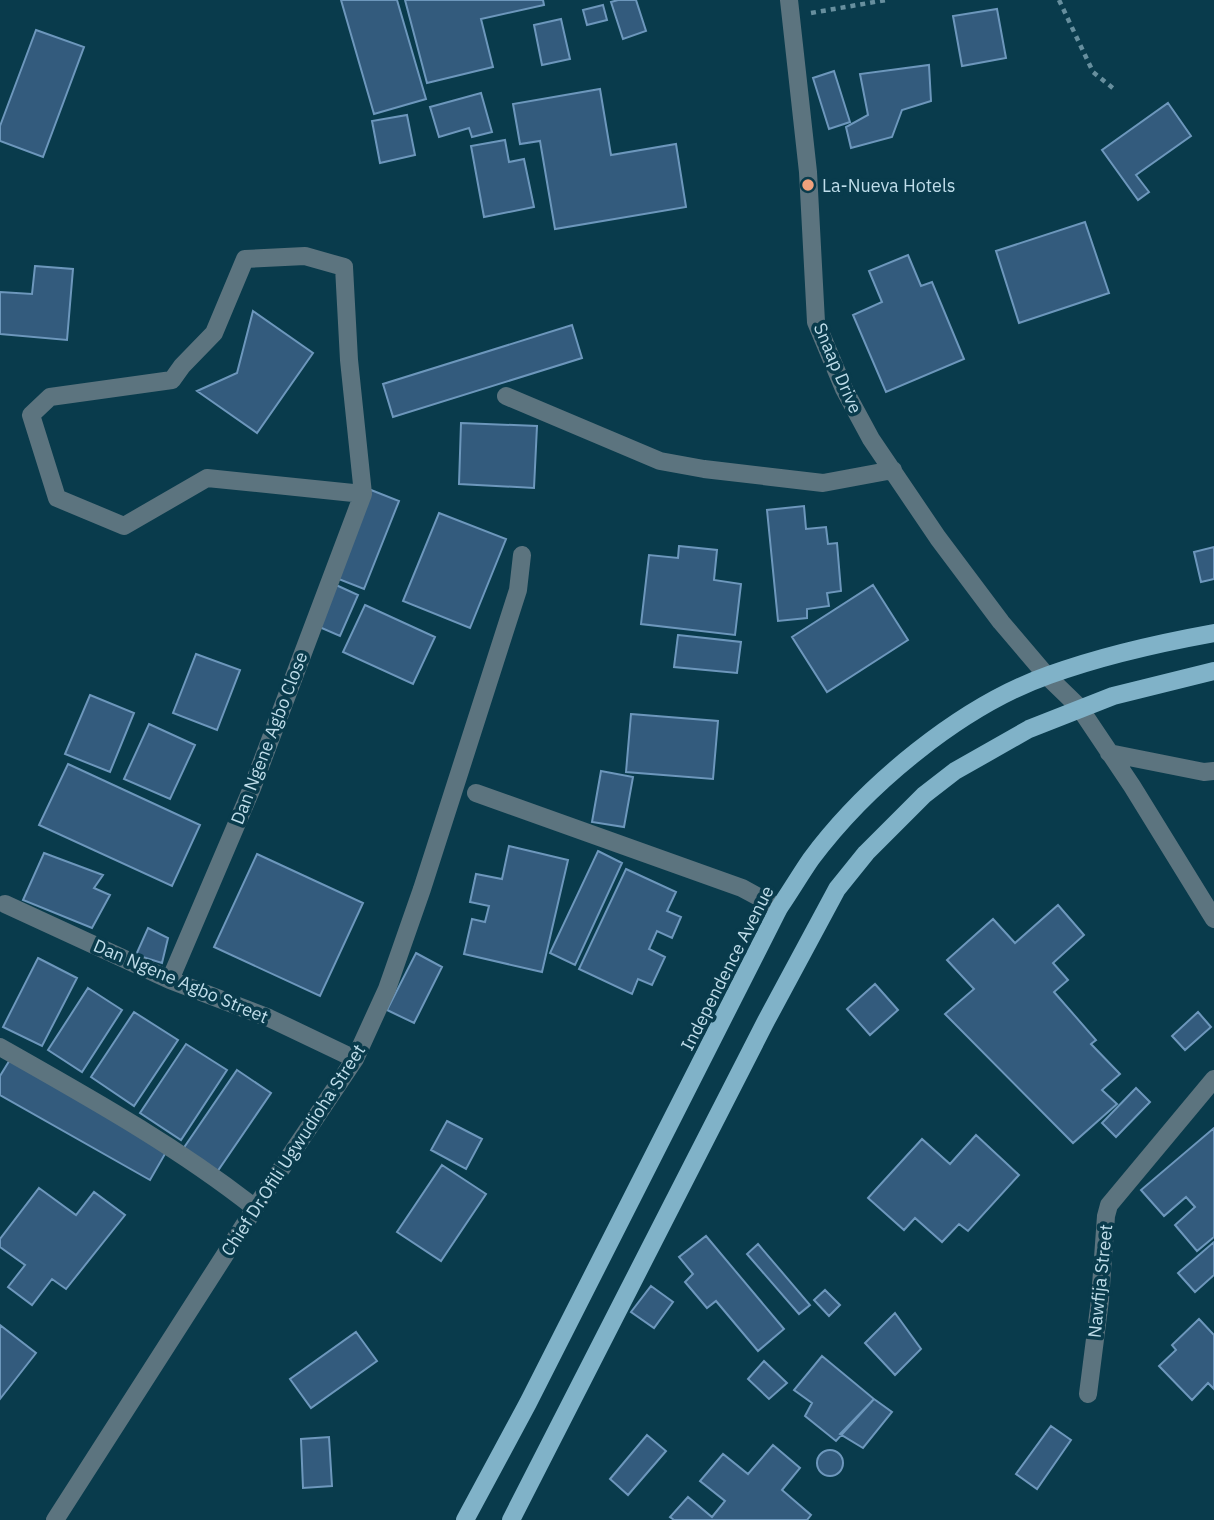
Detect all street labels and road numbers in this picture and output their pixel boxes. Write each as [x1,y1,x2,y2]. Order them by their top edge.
street label: Snaap Drive [809,319,867,417]
street label: Dan Ngene Agbo Close [225,648,313,828]
street label: Independence Avenue [675,882,779,1054]
street label: Dan Ngene Agbo Street [90,934,272,1028]
street label: Chief Dr.Ofili Ugwudioha Street [216,1040,370,1260]
street label: Nawfija Street [1083,1223,1117,1339]

